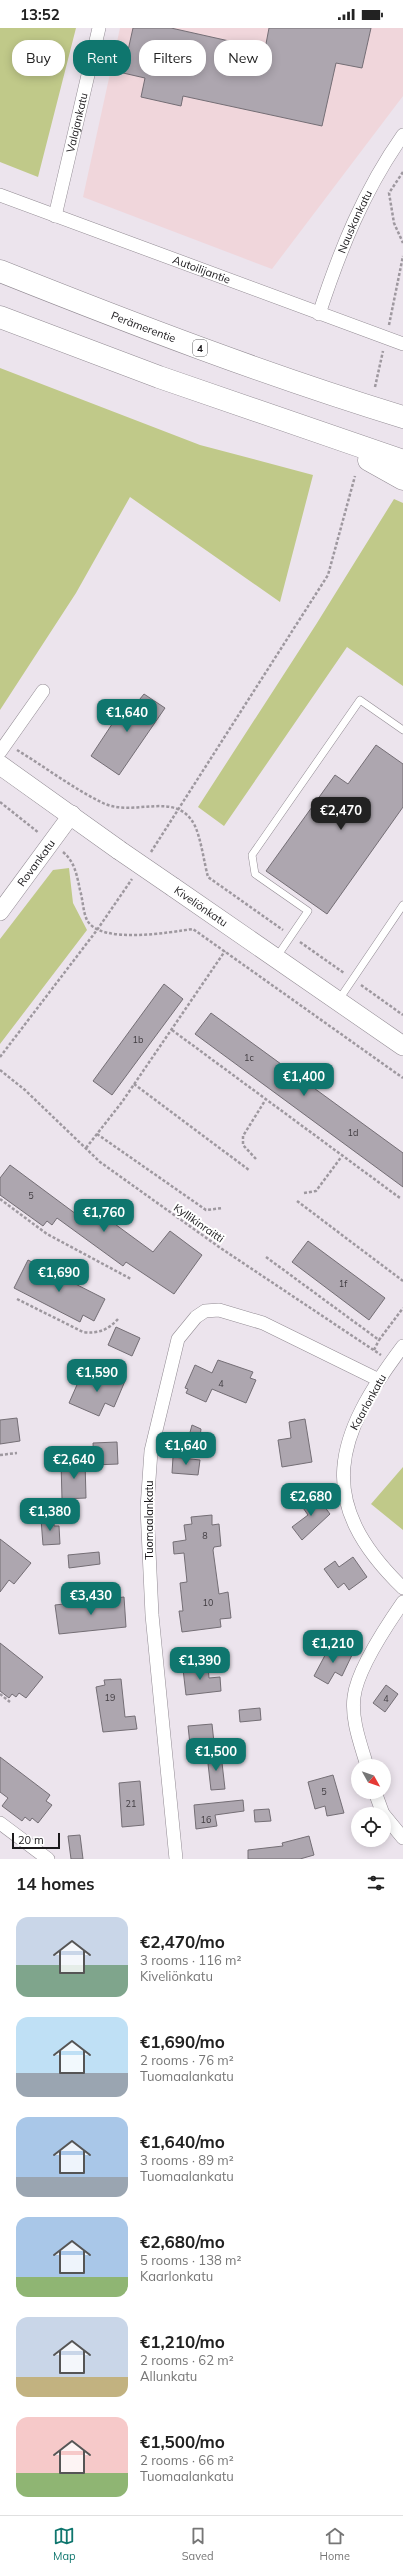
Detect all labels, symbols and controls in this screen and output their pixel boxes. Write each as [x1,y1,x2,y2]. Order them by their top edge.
text: 13:52 [20,5,60,24]
chip: Buy [12,40,65,76]
chip: Rent [73,40,131,76]
chip: Filters [139,40,206,76]
chip: New [214,40,272,76]
street label: Valajankatu [63,91,91,154]
street label: Nauskankatu [334,188,375,255]
street label: Autoilijantie [171,252,233,287]
street label: Perämerentie [109,308,178,346]
road number: 4 [193,340,207,356]
pin: €1,640 [94,699,160,733]
text: €1,640 [106,704,148,720]
pin: €2,470 [308,797,374,831]
text: €2,470 [320,802,362,818]
street label: Rovankatu [14,837,58,889]
street label: Kiveliönkatu [172,883,230,930]
house number: 1b [133,1034,143,1045]
house number: 1c [244,1052,254,1063]
pin: €1,400 [271,1063,337,1097]
text: €1,400 [283,1068,325,1084]
house number: 1d [348,1127,358,1138]
house number: 5 [28,1190,34,1201]
pin: €1,760 [71,1199,137,1233]
street label: Kyllikinraitti [171,1201,227,1245]
text: €1,760 [83,1204,125,1220]
pin: €1,690 [26,1259,92,1293]
text: €1,690 [38,1264,80,1280]
house number: 1f [339,1278,348,1289]
pin: €1,590 [64,1359,130,1393]
text: €1,590 [76,1364,118,1380]
street label: Kaarlonkatu [347,1372,389,1432]
house number: 4 [218,1378,224,1389]
pin: €1,640 [153,1432,219,1466]
text: €1,640 [165,1437,207,1453]
pin: €2,640 [41,1446,107,1480]
text: €2,640 [53,1451,95,1467]
street label: Tuomaalankatu [142,1480,156,1560]
pin: €2,680 [278,1483,344,1517]
text: €2,680 [290,1488,332,1504]
pin: €1,380 [17,1498,83,1532]
text: €1,380 [29,1503,71,1519]
house number: 8 [202,1530,208,1541]
pin: €3,430 [58,1582,124,1616]
text: €3,430 [70,1587,112,1603]
house number: 10 [203,1597,213,1608]
pin: €1,210 [300,1630,366,1664]
text: €1,210 [312,1635,354,1651]
pin: €1,390 [167,1647,233,1681]
text: €1,390 [179,1652,221,1668]
house number: 19 [105,1692,115,1703]
house number: 4 [383,1693,389,1704]
pin: €1,500 [183,1738,249,1772]
text: €1,500 [195,1743,237,1759]
north arrow [351,1759,391,1799]
map controls [351,1759,391,1847]
house number: 5 [321,1786,327,1797]
house number: 21 [126,1798,136,1809]
button: locate [351,1807,391,1847]
house number: 16 [201,1814,211,1825]
scale bar [12,1831,60,1850]
text: 20 m [18,1833,44,1847]
icon: filters [365,1872,387,1894]
text: 14 homes [16,1873,95,1894]
text: €2,470/mo [140,1931,225,1952]
icon: home [48,1933,96,1981]
text: 3 rooms · 116 m² [140,1952,241,1968]
text: Kiveliönkatu [140,1968,213,1984]
text: €1,690/mo [140,2031,225,2052]
icon: home [48,2033,96,2081]
text: 2 rooms · 76 m² [140,2052,234,2068]
text: Tuomaalankatu [140,2068,234,2084]
text: €1,640/mo [140,2131,225,2152]
icon: home [48,2133,96,2181]
text: 3 rooms · 89 m² [140,2152,234,2168]
text: Tuomaalankatu [140,2168,234,2184]
text: €2,680/mo [140,2231,225,2252]
icon: home [48,2233,96,2281]
text: 5 rooms · 138 m² [140,2252,241,2268]
text: Kaarlonkatu [140,2268,213,2284]
text: €1,210/mo [140,2331,225,2352]
icon: home [48,2333,96,2381]
text: 2 rooms · 62 m² [140,2352,234,2368]
text: Allunkatu [140,2368,197,2384]
text: €1,500/mo [140,2431,225,2452]
icon: home [48,2433,96,2481]
text: 2 rooms · 66 m² [140,2452,234,2468]
text: Tuomaalankatu [140,2468,234,2484]
tab: Map [53,2525,76,2563]
tab: Saved [182,2525,214,2563]
tab: Home [320,2525,350,2563]

